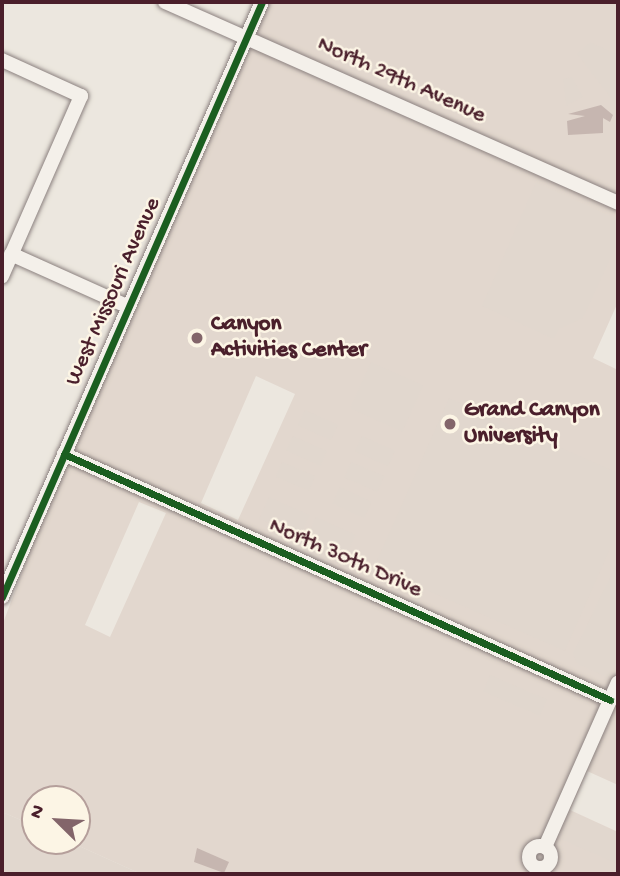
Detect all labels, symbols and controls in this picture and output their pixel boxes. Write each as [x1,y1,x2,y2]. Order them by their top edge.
street label: North 29th Avenue [313,31,489,131]
street label: West Missouri Avenue [60,194,168,390]
place label: Canyon Activities Center [211,311,367,365]
marker: Canyon Activities Center [189,330,205,346]
place label: Grand Canyon University [464,397,600,451]
marker: Grand Canyon University [442,416,458,432]
street label: North 30th Drive [264,513,426,605]
north arrow [21,785,91,855]
text: N [25,802,51,822]

